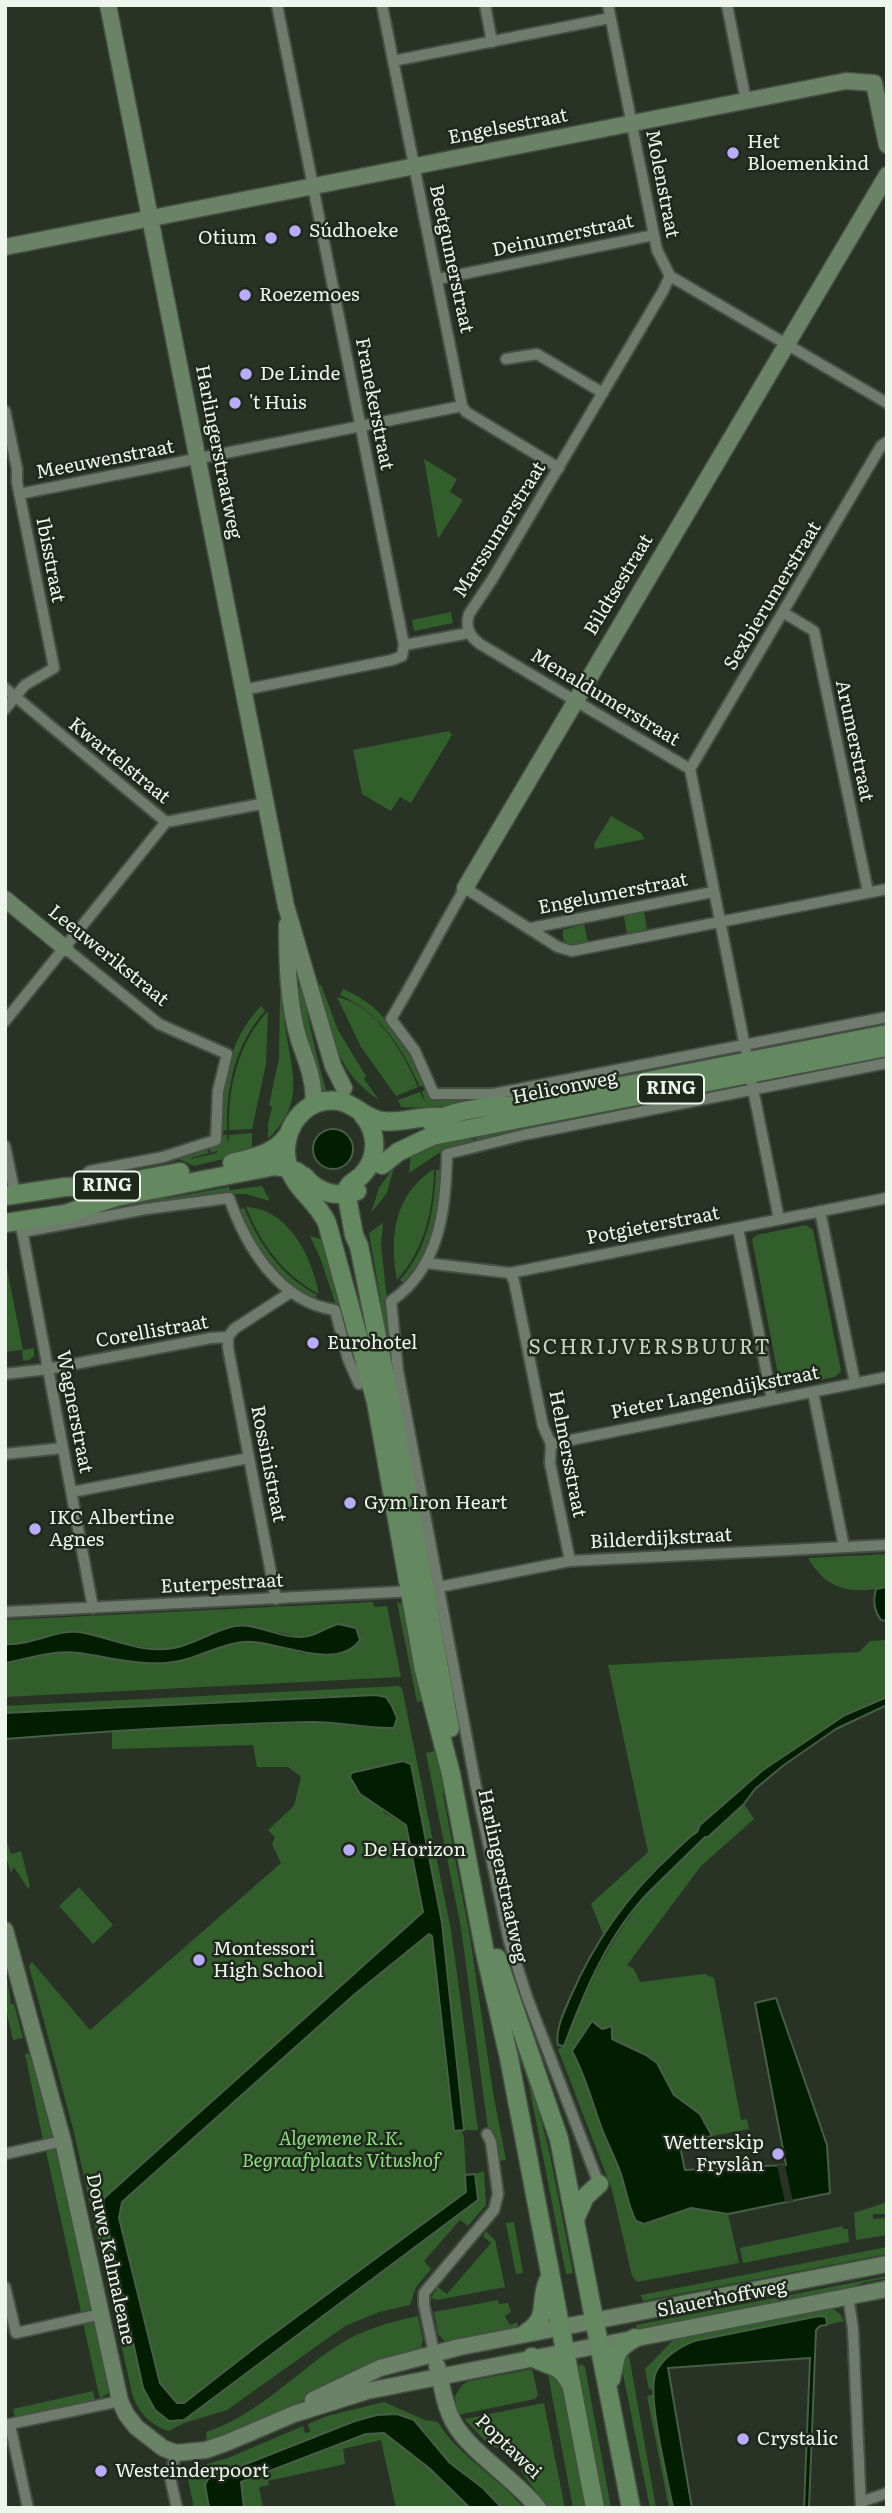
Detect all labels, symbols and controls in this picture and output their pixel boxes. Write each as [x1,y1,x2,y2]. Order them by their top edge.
street label: Engelsestraat [446,104,570,150]
street label: Molenstraat [640,128,684,240]
place label: Het Bloemenkind [747,131,869,175]
marker: Het Bloemenkind [725,145,741,161]
street label: Beetgumerstraat [424,183,478,335]
street label: Deinumerstraat [490,210,636,262]
place label: Súdhoeke [309,220,398,242]
marker: Súdhoeke [287,223,303,239]
place label: Otium [198,227,257,249]
marker: Otium [263,230,279,246]
place label: Roezemoes [259,284,360,306]
marker: Roezemoes [237,287,253,303]
street label: Franekerstraat [350,336,398,472]
street label: Harlingerstraatweg [190,363,246,541]
place label: De Linde [260,363,340,385]
marker: De Linde [238,366,254,382]
place label: 't Huis [249,392,307,414]
marker: 't Huis [227,395,243,411]
street label: Meeuwenstraat [34,435,176,485]
street label: Marssumerstraat [449,458,551,602]
street label: Ibisstraat [31,515,69,605]
street label: Sexbierumerstraat [720,517,826,675]
street label: Bildtsestraat [580,530,658,640]
street label: Menaldumerstraat [526,644,684,752]
street label: Arumerstraat [830,678,878,804]
street label: Kwartelstraat [64,713,174,809]
street label: Engelumerstraat [536,868,690,920]
street label: Leeuwerikstraat [43,901,173,1011]
street label: Heliconweg [510,1067,620,1109]
road number: RING [638,1074,704,1104]
road number: RING [74,1171,140,1200]
street label: Potgieterstraat [585,1202,721,1250]
street label: Corellistraat [94,1311,210,1353]
place label: Eurohotel [327,1332,417,1354]
marker: Eurohotel [305,1335,321,1351]
district label: SCHRIJVERSBUURT [530,1335,770,1361]
street label: Wagnerstraat [51,1349,97,1475]
street label: Pieter Langendijkstraat [609,1362,821,1424]
street label: Helmersstraat [543,1388,591,1520]
street label: Rossinistraat [245,1404,291,1524]
place label: Gym Iron Heart [364,1492,507,1514]
marker: Gym Iron Heart [342,1495,358,1511]
place label: IKC Albertine Agnes [49,1507,174,1551]
marker: IKC Albertine Agnes [27,1521,43,1537]
street label: Bilderdijkstraat [589,1524,733,1554]
street label: Euterpestraat [160,1569,284,1599]
street label: Harlingerstraatweg [472,1787,532,1965]
place label: De Horizon [363,1839,466,1861]
marker: De Horizon [341,1842,357,1858]
place label: Montessori High School [213,1938,324,1982]
marker: Montessori High School [191,1952,207,1968]
park label: Algemene R.K. Begraafplaats Vitushof [242,2128,440,2172]
place label: Wetterskip Fryslân [663,2132,764,2176]
marker: Wetterskip Fryslân [770,2146,786,2162]
street label: Douwe Kalmaleane [81,2171,139,2347]
street label: Slauerhoffweg [655,2275,789,2323]
street label: Poptawei [470,2410,546,2484]
place label: Crystalic [757,2428,838,2450]
marker: Crystalic [735,2431,751,2447]
place label: Westeinderpoort [115,2460,269,2482]
marker: Westeinderpoort [93,2463,109,2479]

